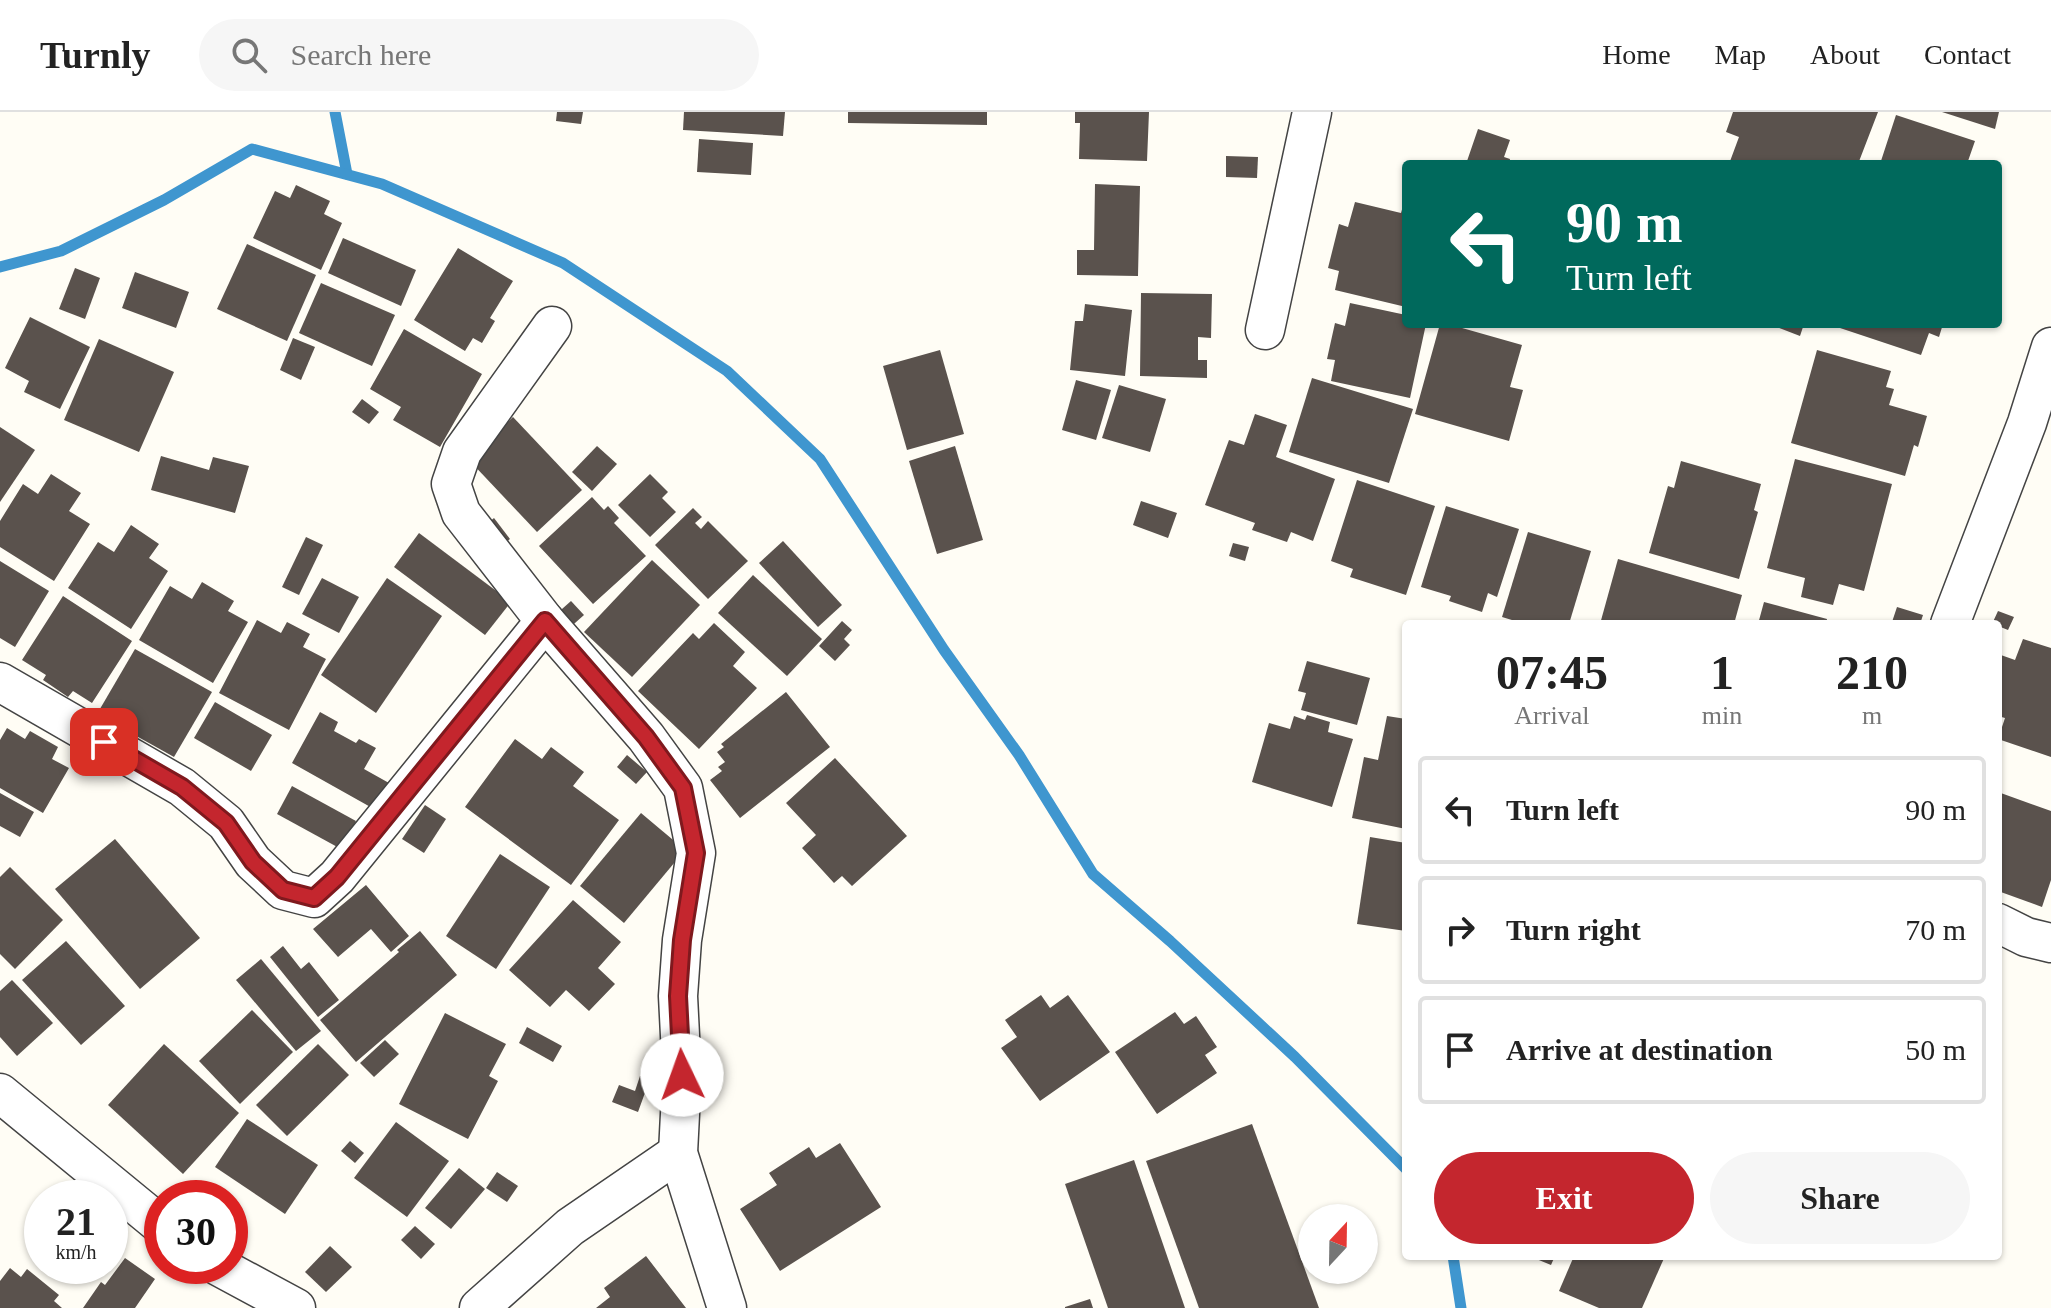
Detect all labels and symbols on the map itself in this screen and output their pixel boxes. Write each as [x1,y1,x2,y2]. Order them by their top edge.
pin [70,708,138,776]
position arrow [640,1033,724,1117]
speed limit sign: 30 [144,1180,248,1284]
north arrow [1298,1204,1378,1284]

